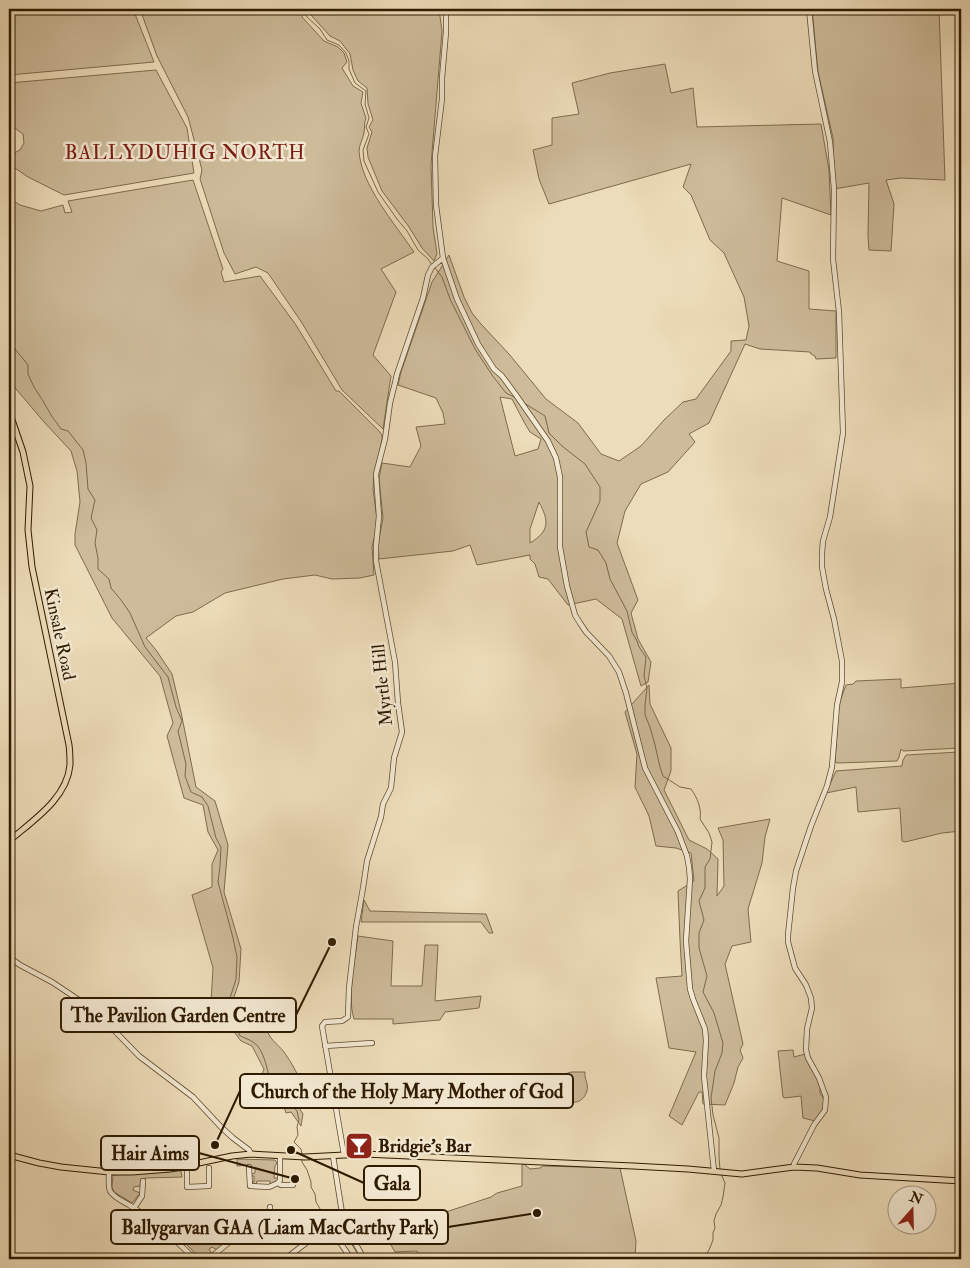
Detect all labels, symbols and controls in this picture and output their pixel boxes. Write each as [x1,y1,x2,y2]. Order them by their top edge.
district label: BALLYDUHIG NORTH [64,140,306,165]
street label: Kinsale Road [39,586,81,682]
street label: Myrtle Hill [367,643,398,727]
callout: The Pavilion Garden Centre [61,998,296,1032]
text: The Pavilion Garden Centre [70,1004,285,1028]
callout: Church of the Holy Mary Mother of God [240,1074,573,1108]
text: Church of the Holy Mary Mother of God [251,1080,564,1105]
bar icon: Bridgie’s Bar [344,1131,374,1161]
place label: Bridgie’s Bar [378,1135,472,1158]
callout: Hair Aims [101,1136,199,1170]
text: Hair Aims [111,1142,189,1166]
callout: Gala [364,1166,420,1200]
text: Gala [374,1172,411,1196]
north arrow [888,1186,938,1236]
text: N [907,1188,926,1209]
callout: Ballygarvan GAA (Liam MacCarthy Park) [111,1210,448,1244]
text: Ballygarvan GAA (Liam MacCarthy Park) [121,1216,439,1241]

